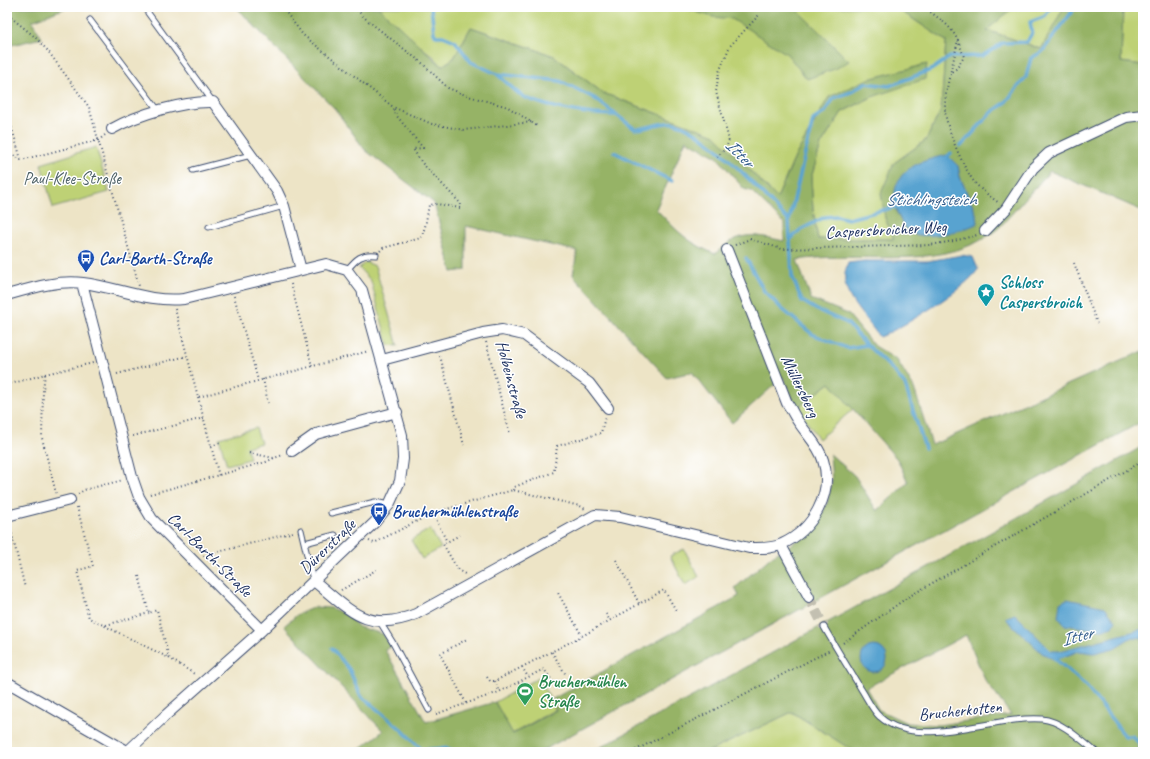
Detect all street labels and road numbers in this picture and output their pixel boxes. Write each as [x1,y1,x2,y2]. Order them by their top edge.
street label: Caspersbroicher Weg [825,216,948,243]
street label: Holbeinstraße [491,338,532,422]
street label: Müllersberg [776,352,825,422]
street label: Carl-Barth-Straße [163,508,257,602]
street label: Dürerstraße [295,513,361,578]
street label: Brucherkotten [918,696,1003,725]

